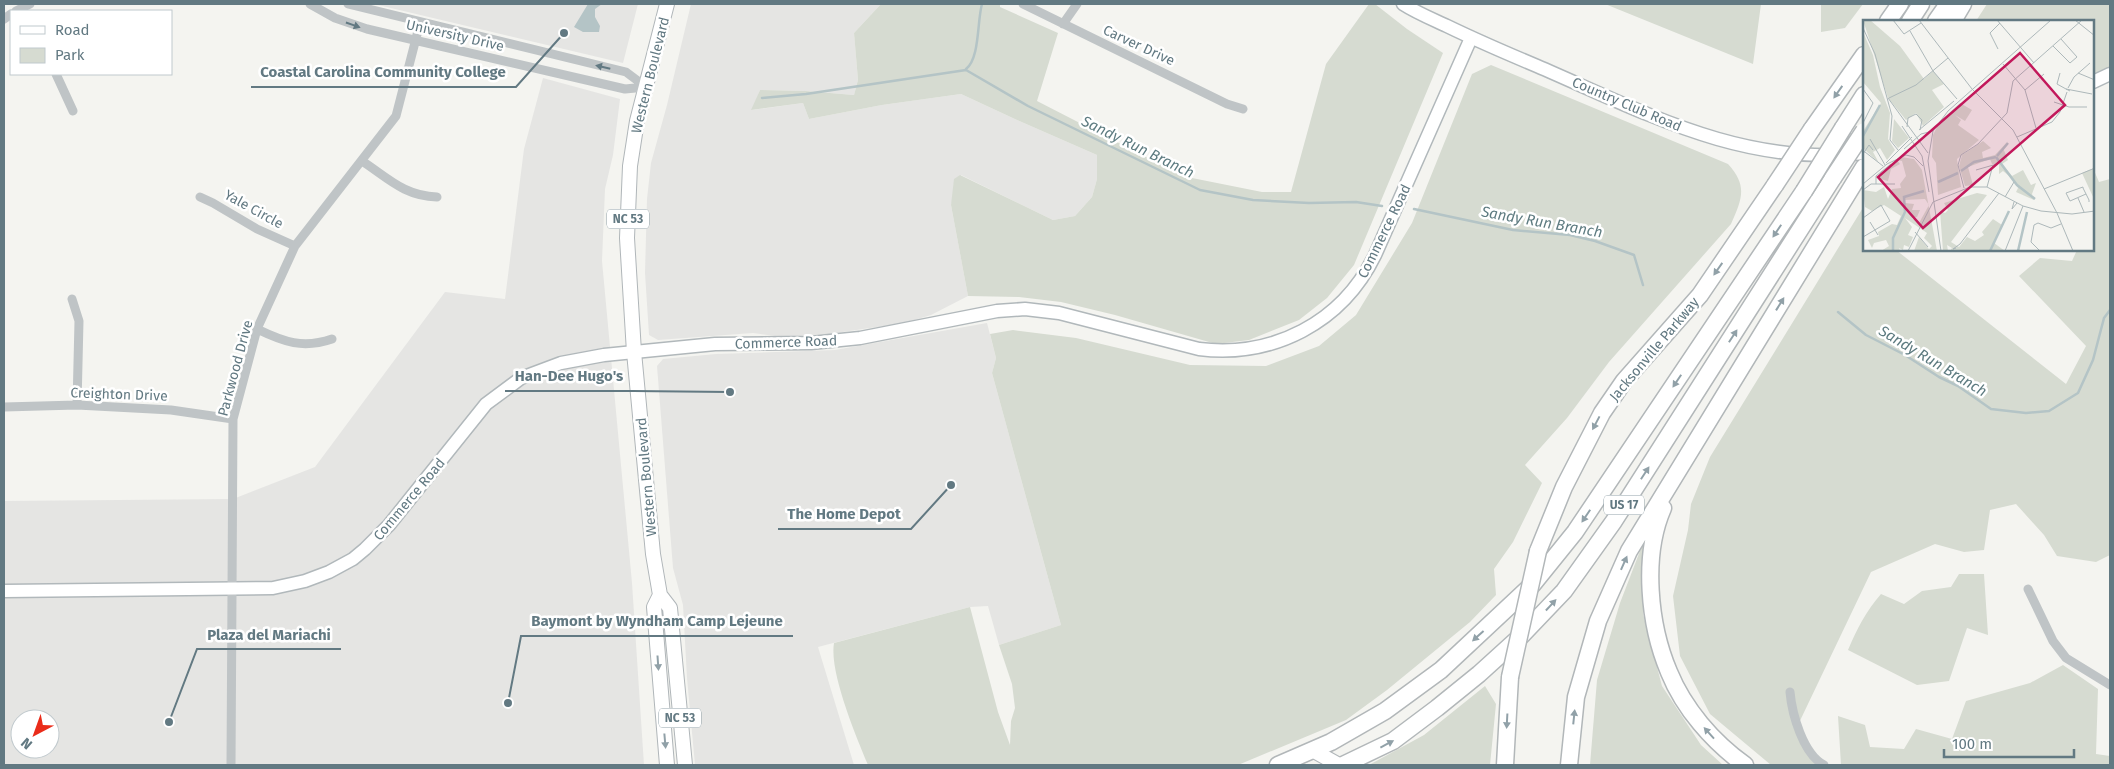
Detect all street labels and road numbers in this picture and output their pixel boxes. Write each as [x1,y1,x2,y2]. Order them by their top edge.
street label: Western Boulevard [628,15,673,135]
street label: University Drive [404,16,506,55]
street label: Carver Drive [1100,21,1177,69]
street label: Country Club Road [1569,74,1684,135]
street label: Commerce Road [1354,181,1415,281]
street label: Yale Circle [221,186,286,233]
road number: NC 53 [607,210,649,228]
street label: Jacksonville Parkway [1606,294,1703,405]
street label: Parkwood Drive [214,318,256,418]
street label: Commerce Road [735,332,837,353]
street label: Creighton Drive [70,384,168,405]
street label: Western Boulevard [633,417,660,537]
street label: Commerce Road [370,455,449,544]
road number: US 17 [1604,496,1644,514]
road number: NC 53 [659,708,701,728]

